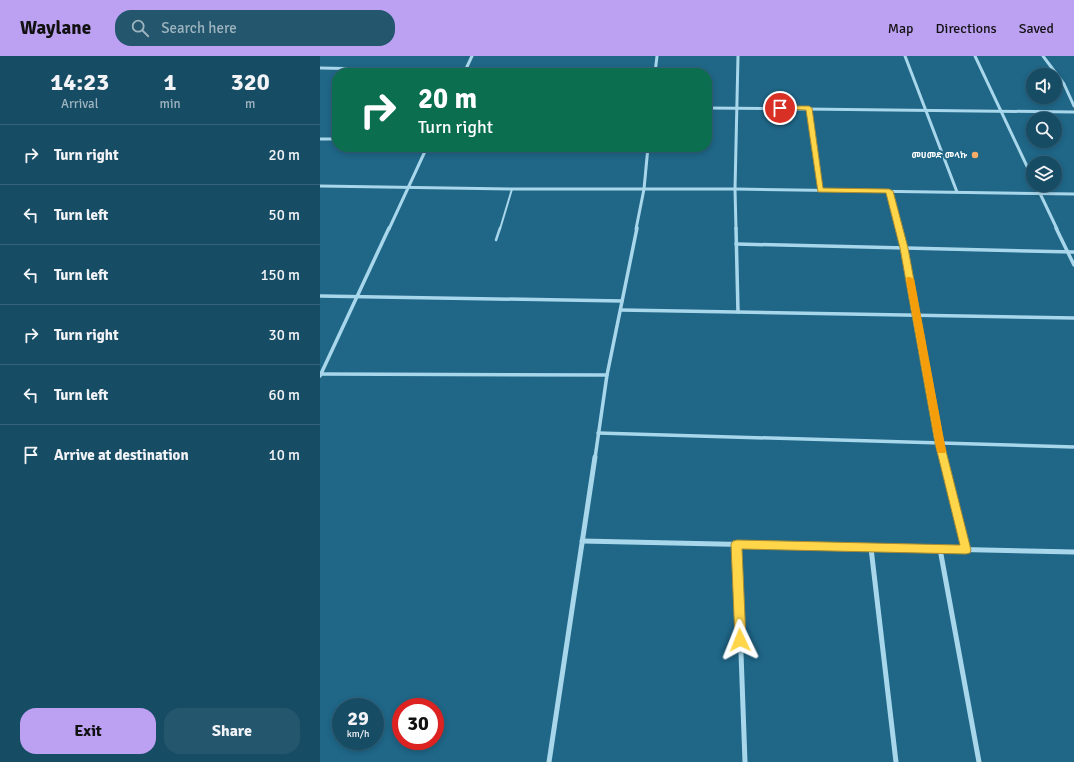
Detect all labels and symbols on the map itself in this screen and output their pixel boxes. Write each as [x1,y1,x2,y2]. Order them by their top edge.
pin [763,91,797,125]
place label: መሀመድ መላኩ [911,150,967,161]
marker: መሀመድ መላኩ [970,150,980,160]
position arrow [719,619,761,661]
speed limit sign: 30 [392,698,444,750]

